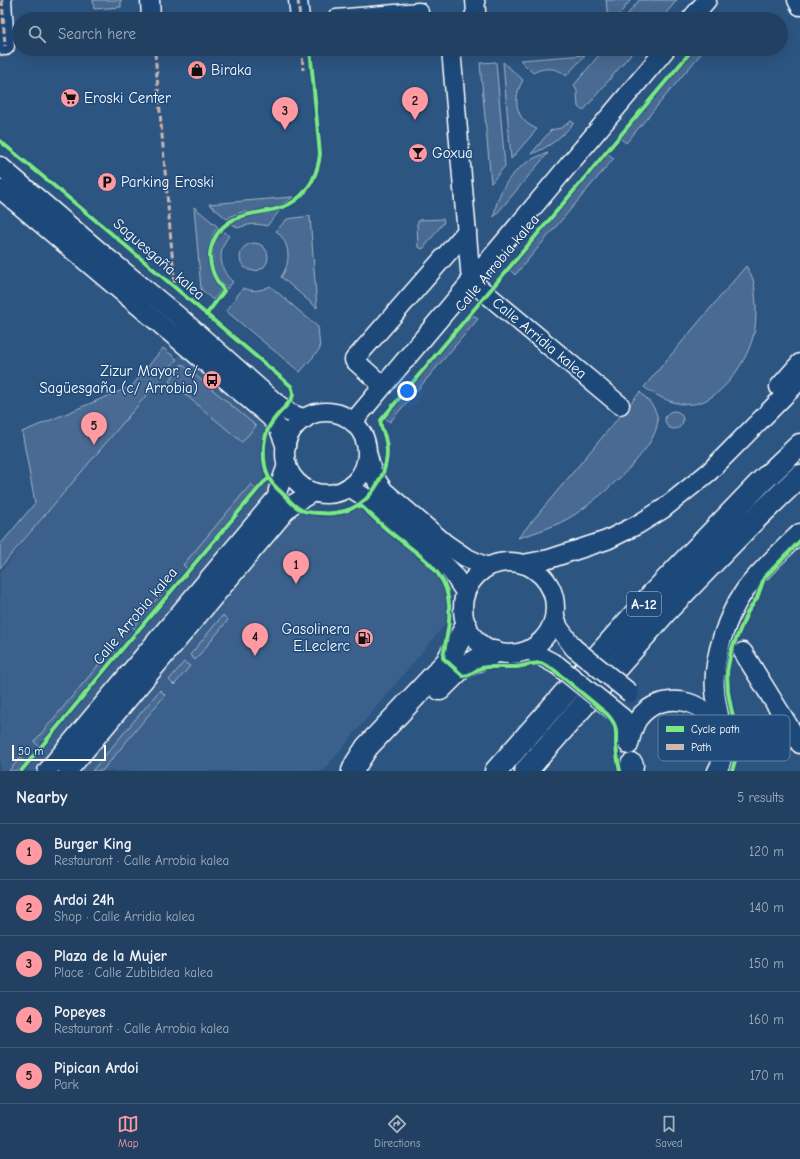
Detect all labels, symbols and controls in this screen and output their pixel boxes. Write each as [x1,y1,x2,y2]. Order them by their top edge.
search box [12,12,788,56]
icon: search [26,23,48,45]
text: Search here [58,25,136,43]
shop icon: Biraka [186,59,208,81]
place label: Biraka [211,61,252,79]
supermarket icon: Eroski Center [59,87,81,109]
pin: 2 [402,87,428,120]
place label: Eroski Center [84,89,171,107]
pin: 3 [272,97,298,130]
bar icon: Goxua [407,142,429,164]
place label: Goxua [432,144,473,162]
parking icon: Parking Eroski [96,171,118,193]
place label: Parking Eroski [121,173,214,191]
street label: Calle Arrobia kalea [451,211,543,315]
street label: Saguesgaña kalea [110,214,208,304]
street label: Calle Arridia kalea [489,294,590,383]
place label: Zizur Mayor, c/ Sagüesgaña (c/ Arrobia) [39,362,198,397]
bus stop icon: Zizur Mayor, c/ Sagüesgaña (c/ Arrobia) [201,369,223,391]
your location [397,381,417,401]
pin: 5 [81,412,107,445]
pin: 1 [283,551,309,584]
street label: Calle Arrobia kalea [89,564,181,668]
road number: A-12 [627,592,661,616]
place label: Gasolinera E.Leclerc [281,620,350,655]
pin: 4 [242,623,268,656]
fuel station icon: Gasolinera E.Leclerc [353,627,375,649]
legend [658,715,790,761]
text: Cycle path [691,723,740,736]
text: Path [691,741,712,754]
scale bar [12,743,106,762]
text: 50 m [18,745,43,758]
text: Nearby [16,788,67,807]
text: 5 results [737,790,784,805]
text: Burger King [54,835,132,853]
text: 1 [26,844,32,859]
text: 120 m [749,844,784,859]
text: Restaurant · Calle Arrobia kalea [54,853,229,868]
text: Ardoi 24h [54,891,114,909]
text: 2 [26,900,32,915]
text: 140 m [750,900,784,915]
text: Shop · Calle Arridia kalea [54,909,195,924]
text: Plaza de la Mujer [54,947,167,965]
text: 3 [26,956,32,971]
text: 150 m [749,956,784,971]
text: Place · Calle Zubibidea kalea [54,965,213,980]
text: Popeyes [54,1003,106,1021]
text: 4 [26,1012,32,1027]
text: 160 m [749,1012,784,1027]
text: Restaurant · Calle Arrobia kalea [54,1021,229,1036]
text: Pipican Ardoi [54,1059,139,1077]
text: 5 [26,1068,32,1083]
text: 170 m [750,1068,784,1083]
text: Park [54,1077,79,1092]
tab: Map [117,1113,139,1150]
tab: Directions [374,1113,421,1150]
tab: Saved [655,1113,683,1150]

